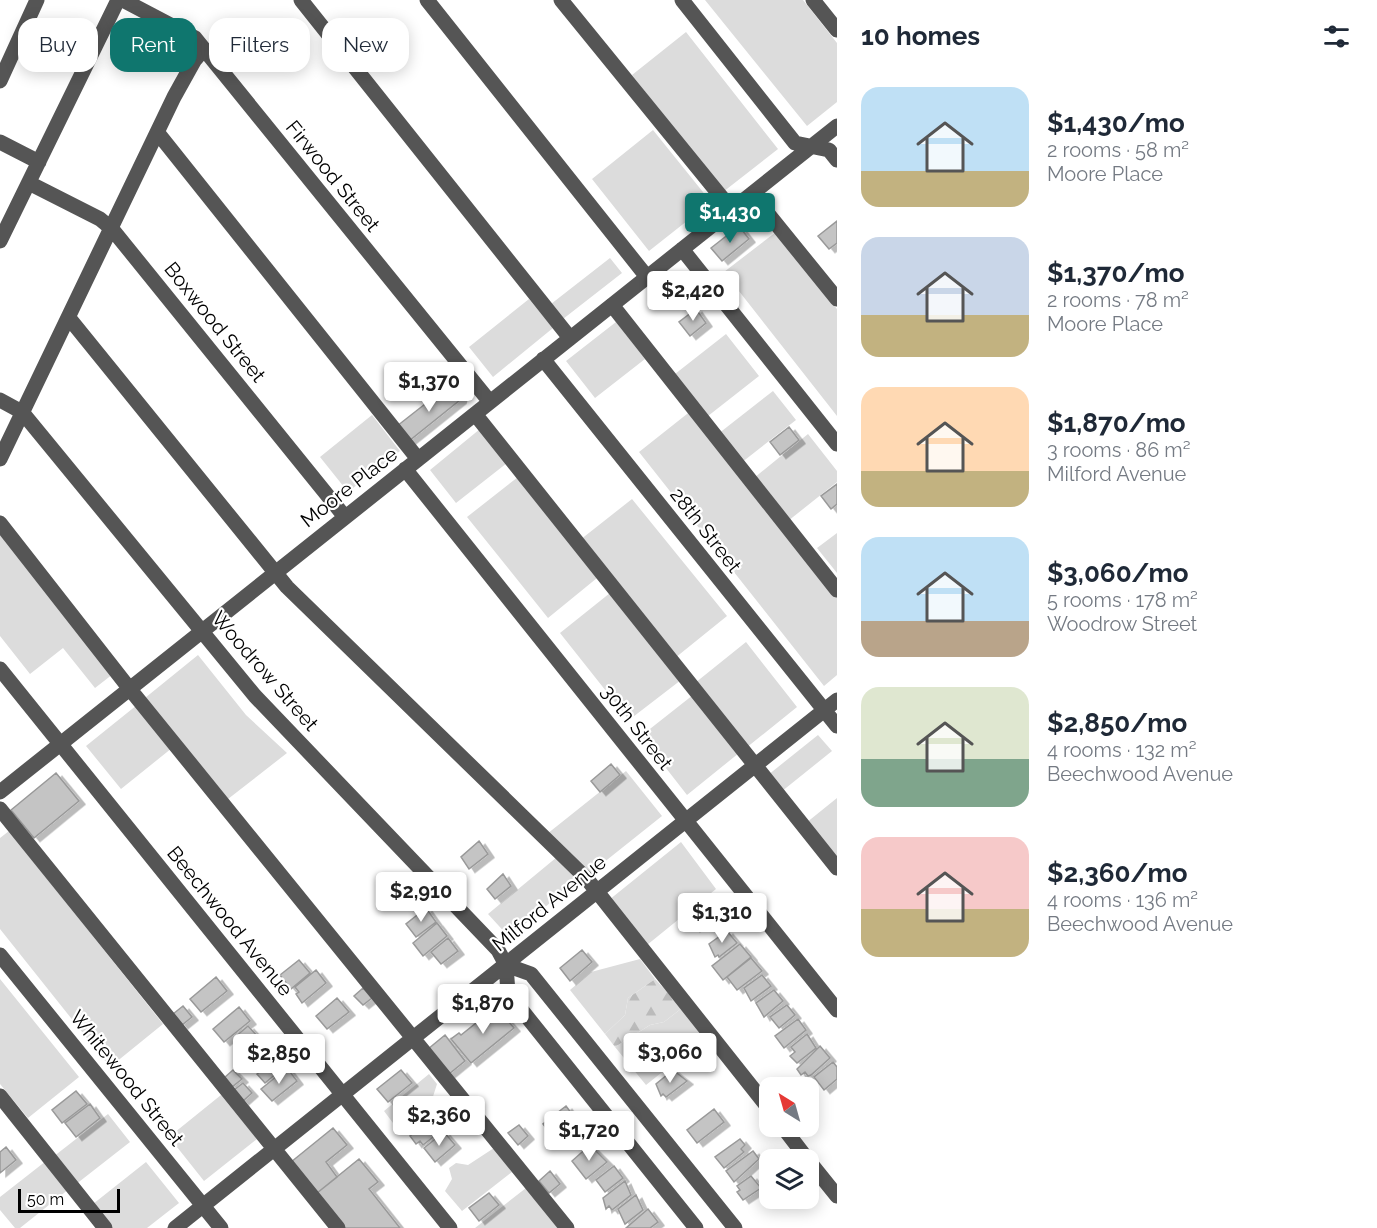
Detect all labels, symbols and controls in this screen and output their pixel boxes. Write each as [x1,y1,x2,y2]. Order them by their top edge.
chip: Buy [18,18,98,72]
chip: Rent [110,18,197,72]
chip: Filters [209,18,310,72]
chip: New [322,18,409,72]
icon: filters [1320,20,1353,53]
text: 10 homes [861,21,980,51]
text: $1,430/mo [1047,108,1185,138]
icon: home [909,111,981,183]
street label: Firwood Street [281,116,385,237]
text: 2 rooms · 58 m² [1047,138,1189,162]
text: Moore Place [1047,162,1163,186]
pin: $1,430 [681,193,779,244]
text: $1,430 [699,200,761,224]
street label: Boxwood Street [159,257,271,387]
text: $1,370/mo [1047,258,1184,288]
icon: home [909,261,981,333]
pin: $2,420 [644,271,742,322]
text: $2,420 [661,278,725,302]
text: 2 rooms · 78 m² [1047,288,1189,312]
text: Moore Place [1047,312,1163,336]
pin: $1,370 [380,362,478,413]
text: $1,370 [398,369,460,393]
text: $1,870/mo [1047,408,1186,438]
icon: home [909,411,981,483]
text: 3 rooms · 86 m² [1047,438,1190,462]
street label: Moore Place [296,442,402,532]
text: Milford Avenue [1047,462,1186,486]
street label: 28th Street [665,483,747,577]
text: $3,060/mo [1047,558,1189,588]
icon: home [909,561,981,633]
text: 5 rooms · 178 m² [1047,588,1198,612]
street label: Woodrow Street [207,606,324,736]
text: Woodrow Street [1047,612,1197,636]
street label: 30th Street [596,679,678,775]
text: $2,850/mo [1047,708,1187,738]
icon: home [909,711,981,783]
text: 4 rooms · 132 m² [1047,738,1196,762]
text: Beechwood Avenue [1047,762,1233,786]
street label: Beechwood Avenue [162,841,298,1001]
street label: Milford Avenue [487,850,611,956]
text: $2,360/mo [1047,858,1187,888]
icon: home [909,861,981,933]
pin: $2,910 [372,872,470,923]
text: $2,910 [390,879,452,903]
text: 4 rooms · 136 m² [1047,888,1198,912]
pin: $1,310 [673,893,771,944]
text: $1,310 [692,900,752,924]
text: Beechwood Avenue [1047,912,1233,936]
pin: $1,870 [434,984,532,1035]
text: $1,870 [452,991,514,1015]
street label: Whitewood Street [65,1005,189,1151]
pin: $3,060 [621,1033,719,1084]
pin: $2,850 [230,1034,328,1085]
text: $3,060 [637,1040,703,1064]
text: $2,850 [247,1041,311,1065]
north arrow [759,1077,819,1137]
map controls [759,1077,819,1209]
pin: $2,360 [390,1096,488,1147]
text: $2,360 [407,1103,471,1127]
pin: $1,720 [540,1111,638,1162]
text: $1,720 [558,1118,620,1142]
button: layers [759,1149,819,1209]
scale bar [18,1186,120,1214]
text: 50 m [27,1190,64,1209]

